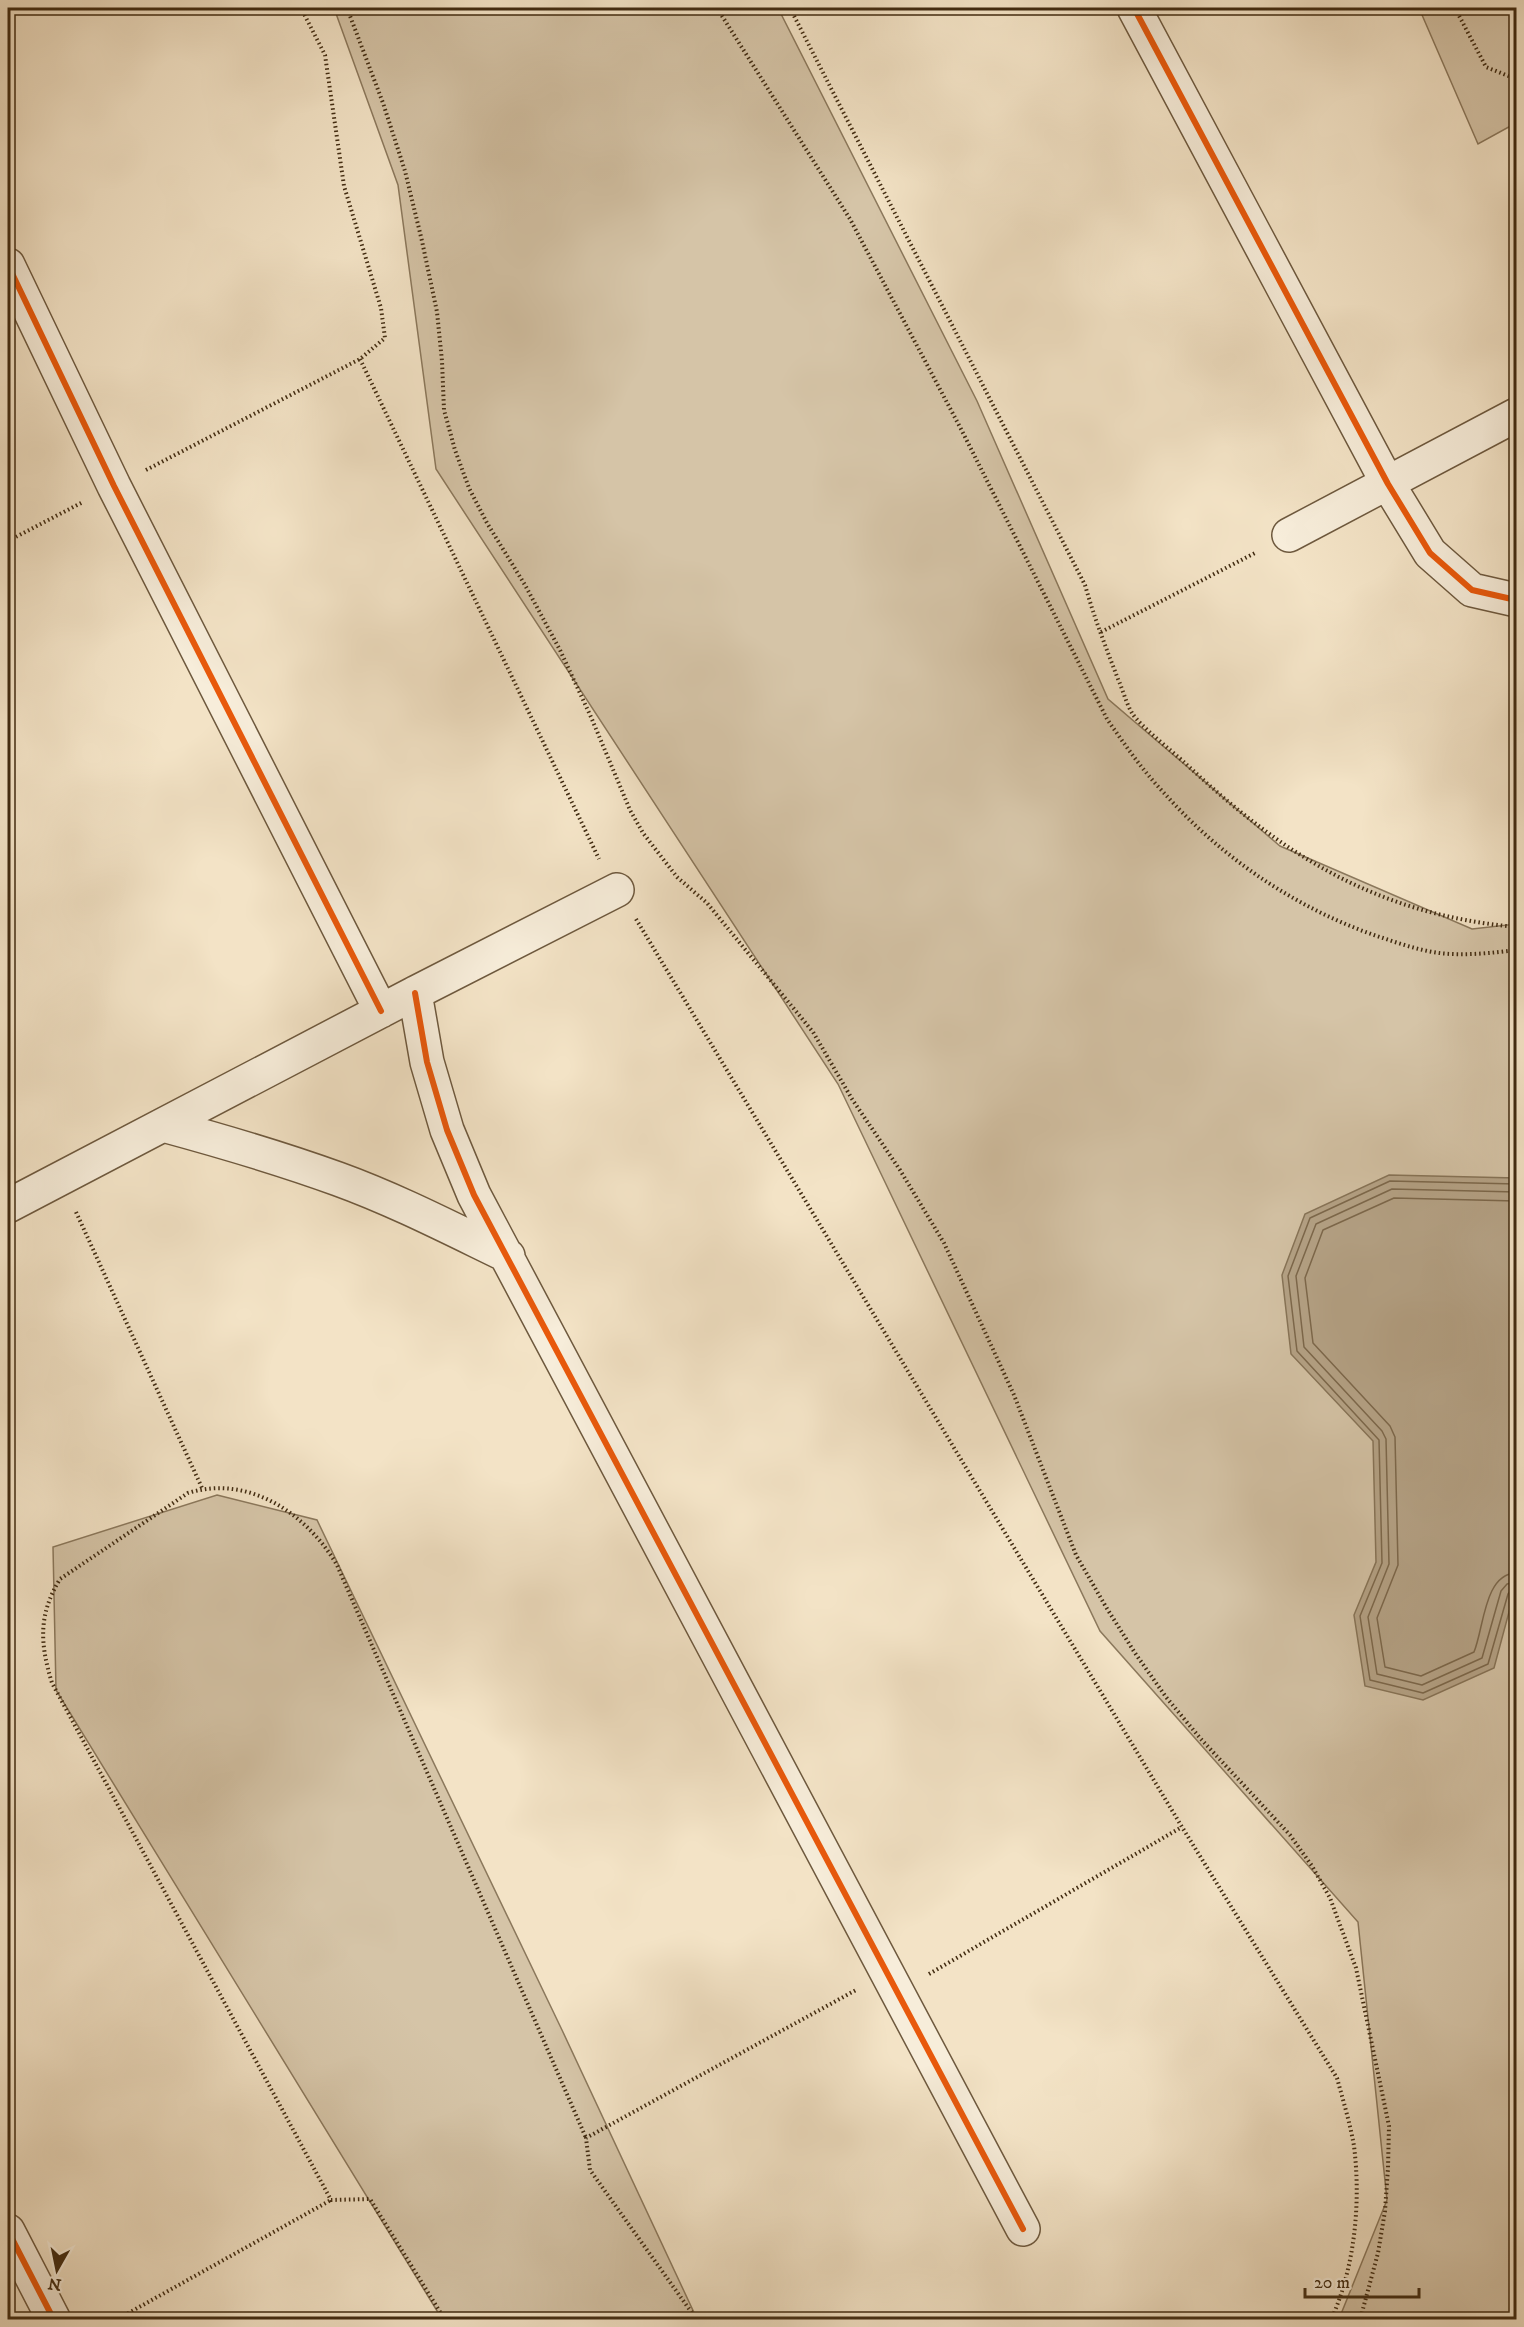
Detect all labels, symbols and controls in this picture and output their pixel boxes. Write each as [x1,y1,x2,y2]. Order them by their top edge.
north arrow [27,2240,87,2300]
scale bar [1305,2261,1419,2299]
text: 20 m [1314,2272,1350,2294]
text: N [47,2273,63,2295]

